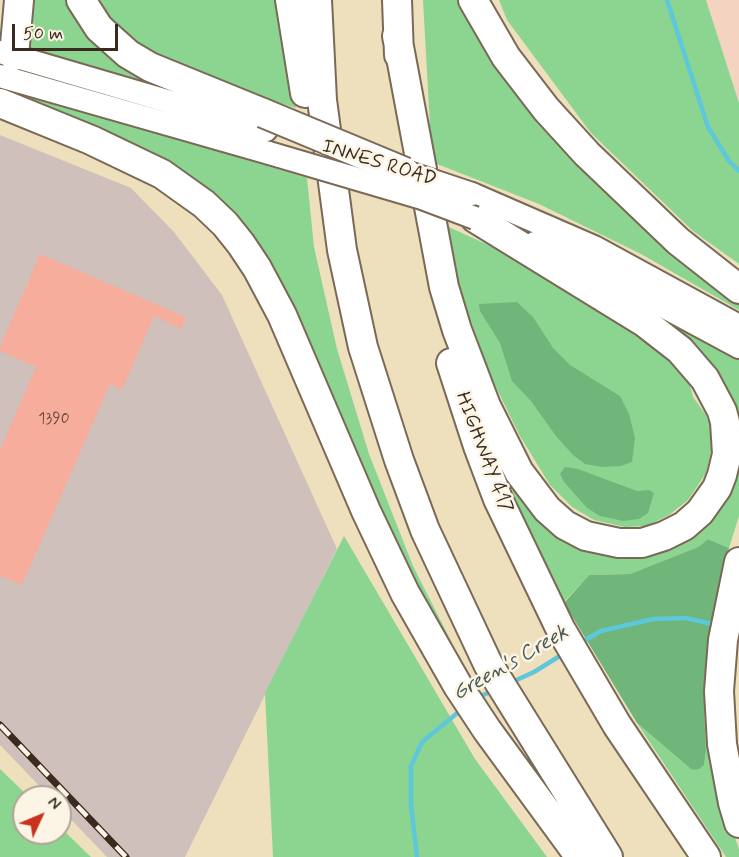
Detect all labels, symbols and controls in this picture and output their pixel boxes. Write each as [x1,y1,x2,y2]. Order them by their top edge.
scale bar [15,12,122,50]
text: 50 m [23,22,63,46]
street label: INNES ROAD [319,135,439,193]
street label: HIGHWAY 417 [449,389,517,517]
house number: 1390 [38,410,70,430]
water label: Green's Creek [449,621,573,707]
north arrow [12,785,72,845]
text: N [43,792,65,815]

